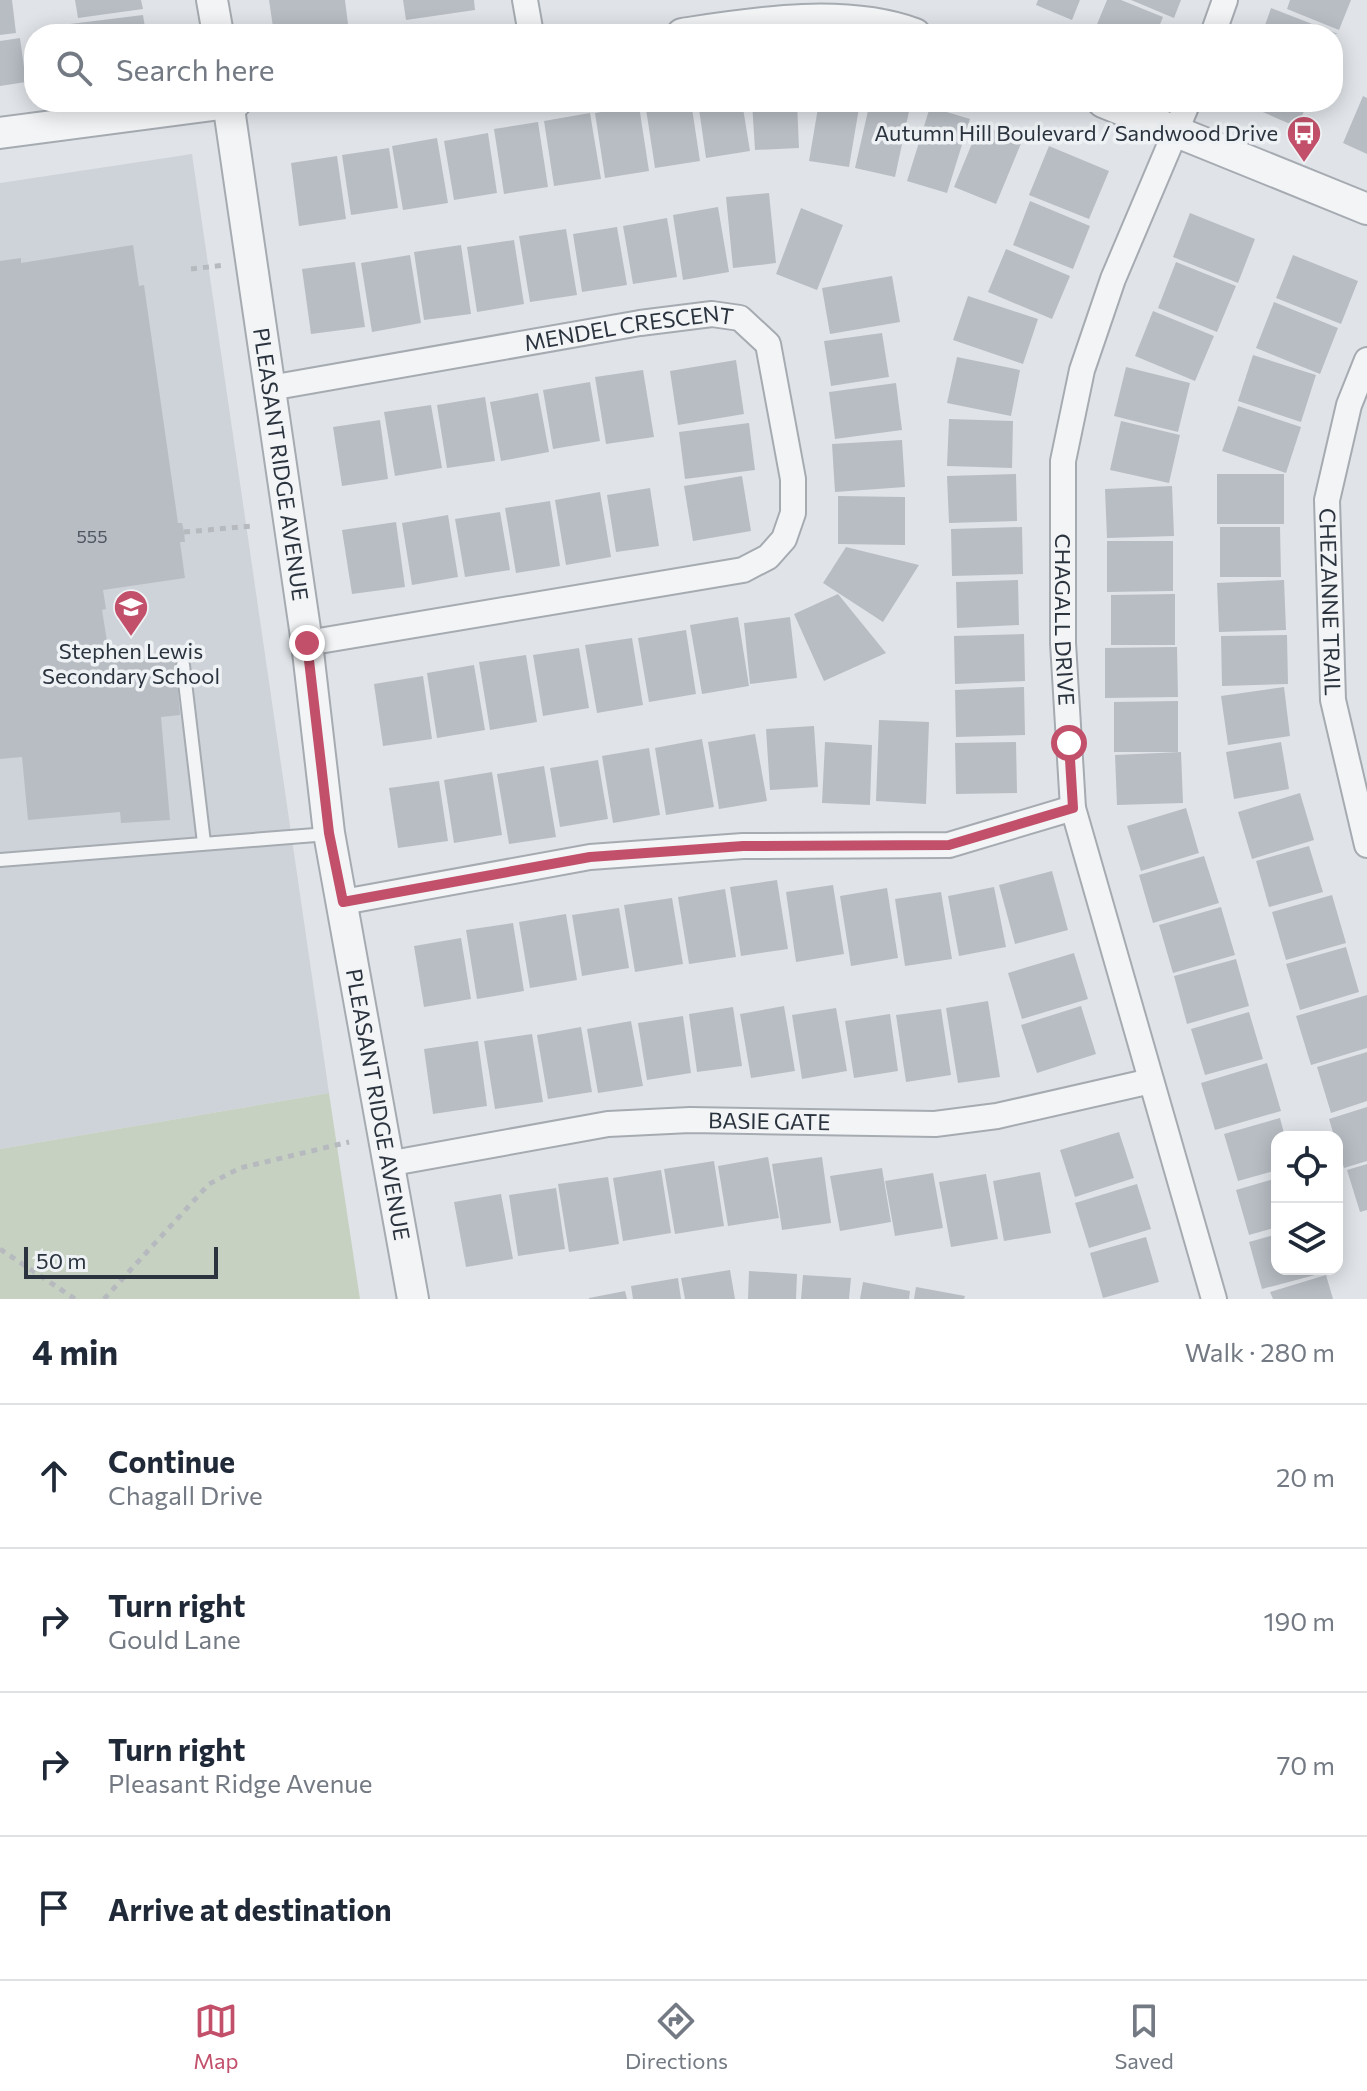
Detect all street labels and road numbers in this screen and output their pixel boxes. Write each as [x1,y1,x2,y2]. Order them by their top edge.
street label: MENDEL CRESCENT [522,299,735,356]
street label: PLEASANT RIDGE AVENUE [248,326,315,602]
street label: CHEZANNE TRAIL [1314,508,1347,696]
street label: CHAGALL DRIVE [1050,534,1081,706]
street label: PLEASANT RIDGE AVENUE [341,966,416,1243]
street label: BASIE GATE [708,1106,831,1135]

